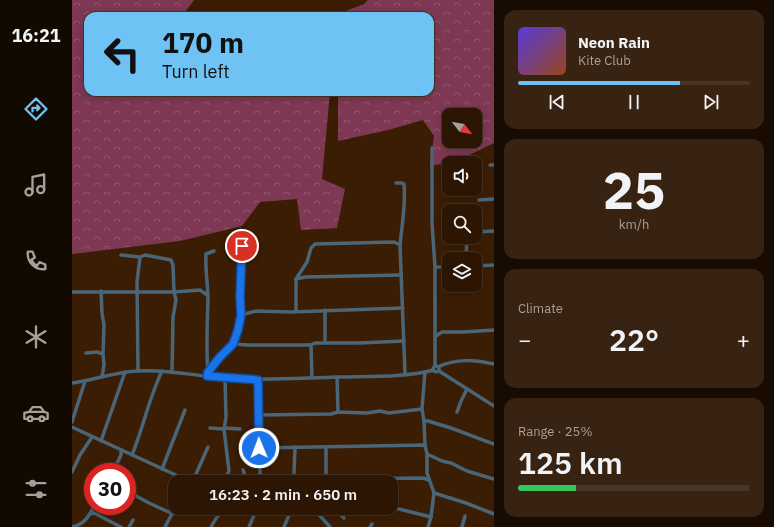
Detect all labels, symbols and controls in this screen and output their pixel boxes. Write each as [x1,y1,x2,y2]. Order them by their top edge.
text: 16:21 [11,24,61,47]
text: 170 m [162,24,244,61]
icon: left [96,28,148,80]
text: Neon Rain [578,33,650,52]
text: Kite Club [578,52,631,69]
text: Turn left [162,60,230,83]
icon: previous [546,91,568,113]
icon: pause [623,91,645,113]
icon: next [700,91,722,113]
icon: directions [22,95,50,123]
north arrow [442,108,482,148]
map controls [442,108,482,292]
button: sound [442,156,482,196]
text: 25 [603,156,665,223]
icon: music [22,171,50,199]
button: search [442,204,482,244]
text: km/h [619,216,649,233]
pin [225,229,259,263]
icon: arrive [231,235,253,257]
icon: phone [22,247,50,275]
button: layers [442,252,482,292]
text: Climate [518,300,563,317]
text: 22° [609,320,659,359]
icon: climate [22,323,50,351]
text: − [518,325,531,354]
text: + [737,325,750,354]
icon: car [22,399,50,427]
text: Range · 25% [518,423,592,440]
position arrow [238,427,280,469]
text: 125 km [518,443,623,482]
speed limit sign: 30 [84,463,136,515]
icon: filters [22,475,50,503]
text: 16:23 · 2 min · 650 m [209,485,357,504]

